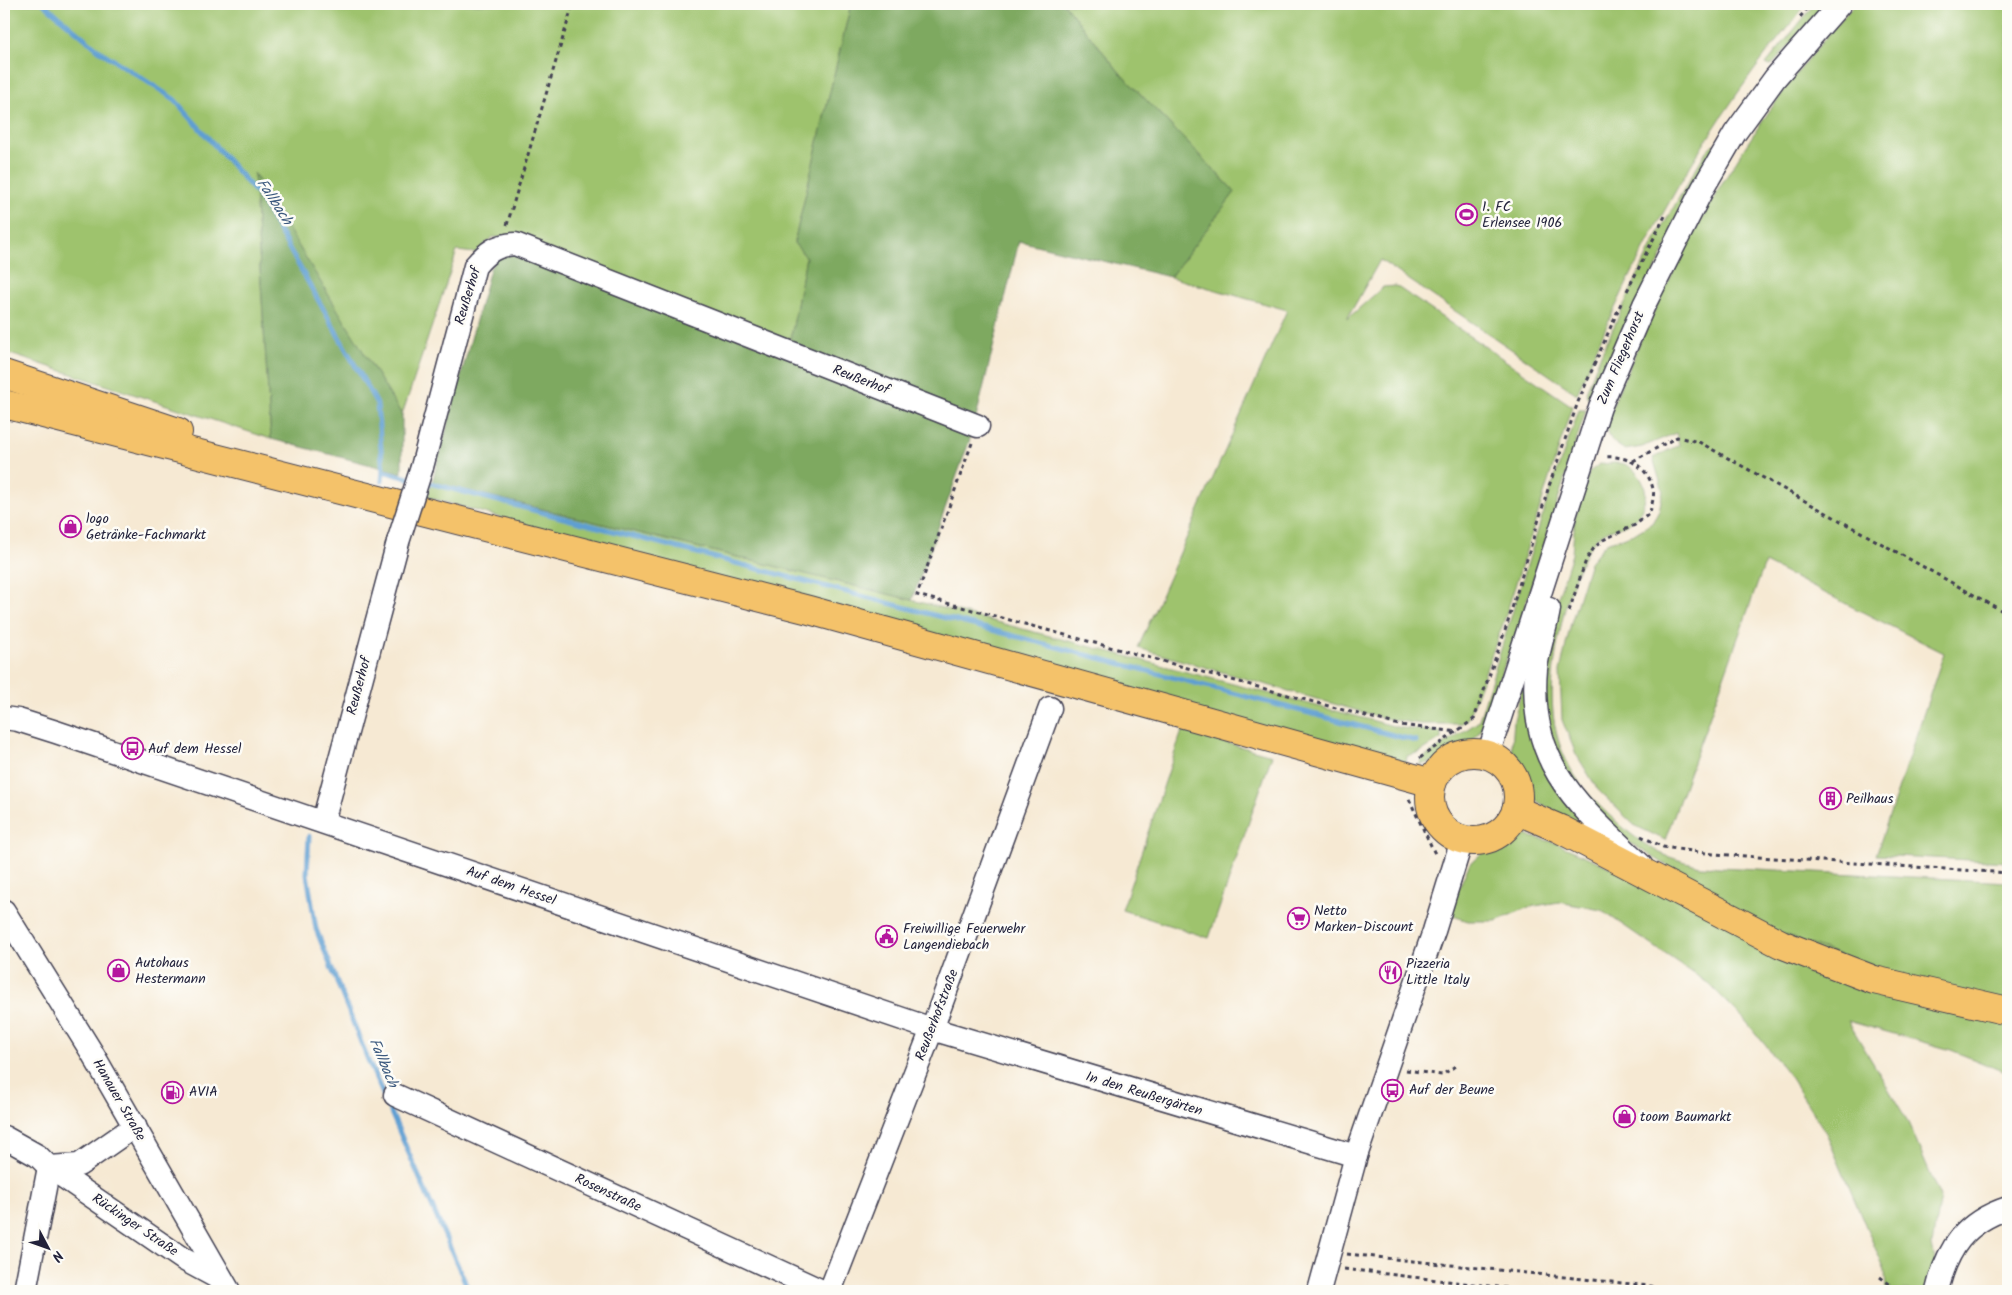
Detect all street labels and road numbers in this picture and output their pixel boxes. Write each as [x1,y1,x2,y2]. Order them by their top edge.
street label: Reußerhof [449,263,488,328]
street label: Zum Fliegerhorst [1591,307,1651,408]
street label: Reußerhof [829,359,894,402]
street label: Reußerhof [341,653,378,718]
street label: Auf dem Hessel [463,860,559,912]
street label: Reußerhofstraße [909,965,965,1064]
street label: Hanauer Straße [87,1055,152,1146]
street label: In den Reußergärten [1083,1066,1205,1122]
street label: Rosenstraße [571,1168,646,1218]
street label: Rückinger Straße [87,1188,183,1263]

